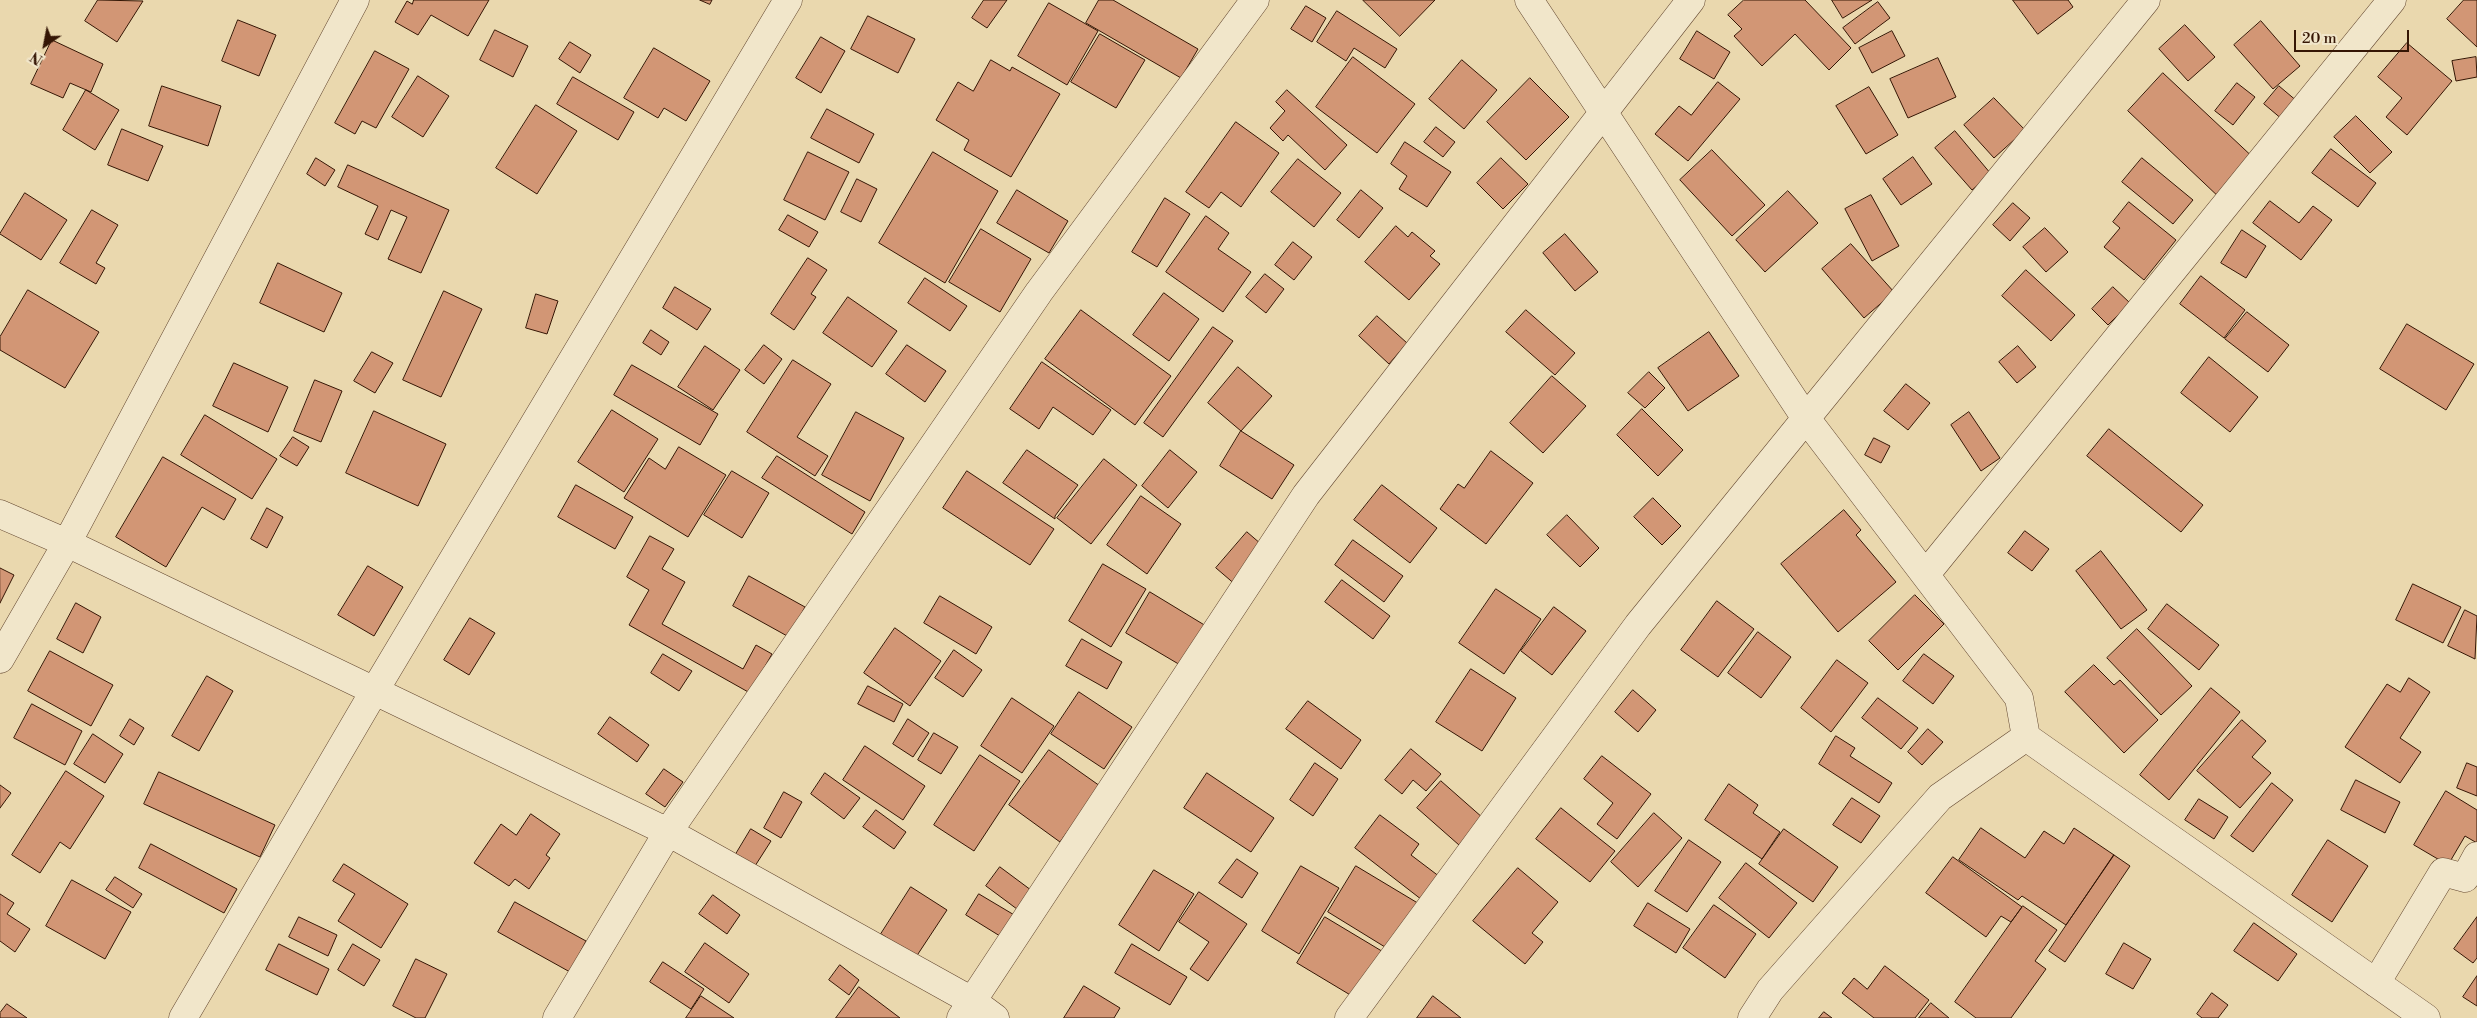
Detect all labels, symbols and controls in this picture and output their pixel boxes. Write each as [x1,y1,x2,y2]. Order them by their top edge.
north arrow [20,20,70,70]
scale bar [2297,20,2412,52]
text: 20 m [2302,29,2337,48]
text: N [27,47,46,68]

